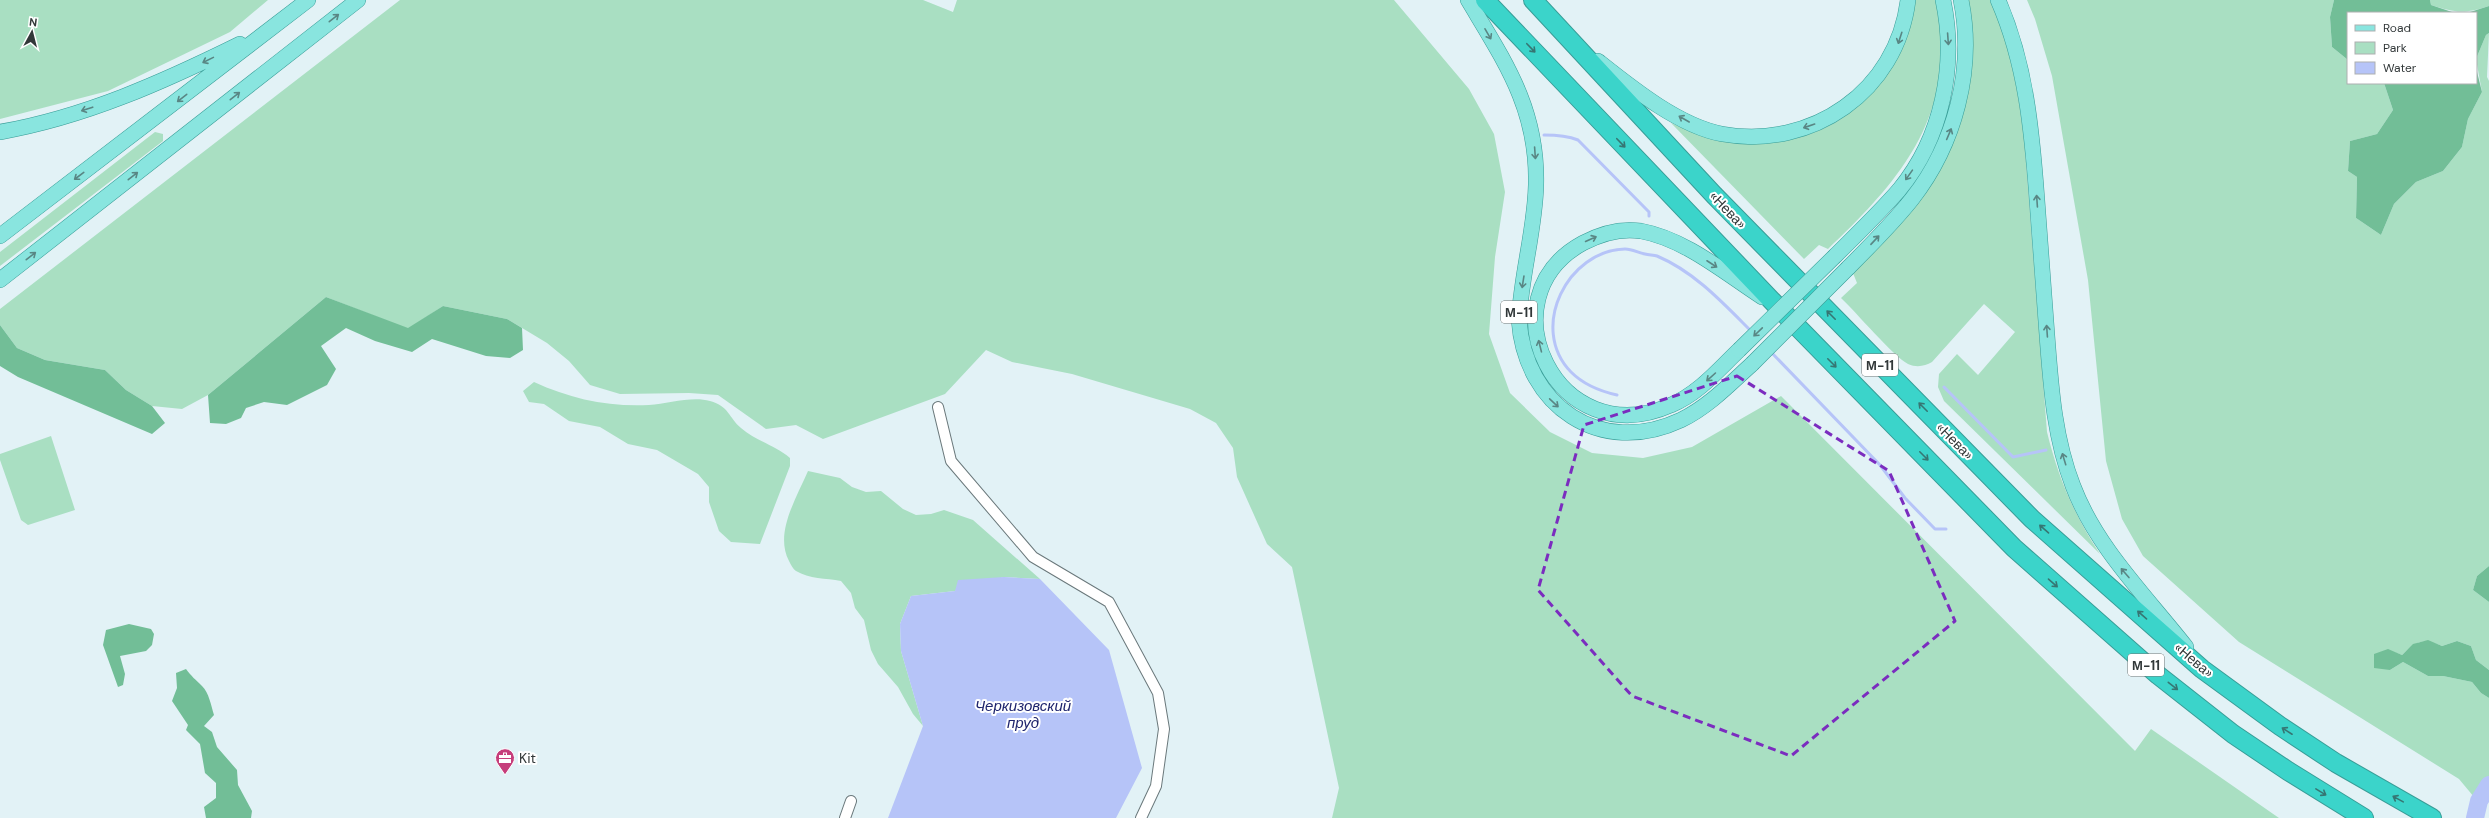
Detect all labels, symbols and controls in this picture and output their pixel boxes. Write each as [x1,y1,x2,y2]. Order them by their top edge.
north arrow [12,12,52,52]
legend [2347,12,2477,84]
one-way arrow [328,14,339,23]
text: N [28,15,38,30]
text: Road [2383,20,2411,36]
one-way arrow [1485,28,1493,40]
one-way arrow [1896,31,1903,44]
one-way arrow [1945,32,1952,45]
text: Park [2383,40,2407,56]
one-way arrow [1526,43,1536,53]
one-way arrow [202,57,214,64]
text: Water [2383,60,2417,76]
one-way arrow [230,91,241,100]
one-way arrow [177,93,188,102]
one-way arrow [81,106,94,113]
one-way arrow [1678,115,1690,123]
one-way arrow [1804,122,1816,130]
one-way arrow [1946,129,1953,141]
one-way arrow [1616,137,1625,147]
one-way arrow [1531,146,1538,159]
one-way arrow [1905,169,1913,180]
one-way arrow [73,172,84,181]
one-way arrow [127,172,138,180]
street label: «Нева» [1706,187,1750,233]
one-way arrow [2033,195,2040,208]
one-way arrow [1585,235,1597,243]
one-way arrow [1870,235,1880,245]
one-way arrow [25,252,36,261]
one-way arrow [1706,260,1717,268]
one-way arrow [1519,276,1527,289]
road number: М-11 [1501,301,1537,323]
one-way arrow [1827,310,1836,320]
one-way arrow [2043,325,2050,338]
one-way arrow [1753,327,1763,337]
one-way arrow [1535,340,1543,353]
road number: М-11 [1862,354,1898,376]
one-way arrow [1828,358,1837,368]
one-way arrow [1706,372,1716,381]
one-way arrow [1548,398,1559,407]
one-way arrow [1918,402,1928,412]
street label: «Нева» [1933,419,1977,463]
one-way arrow [1919,451,1928,461]
one-way arrow [2060,453,2067,466]
one-way arrow [2039,524,2049,534]
one-way arrow [2121,567,2130,578]
one-way arrow [2048,578,2059,587]
one-way arrow [2137,611,2147,620]
street label: «Нева» [2171,638,2217,682]
road number: М-11 [2128,654,2164,676]
one-way arrow [2167,682,2178,691]
water label: Черкизовский пруд [975,696,1072,733]
one-way arrow [2282,727,2293,735]
office icon: Kit [494,747,516,775]
place label: Kit [519,749,536,767]
one-way arrow [2315,788,2327,796]
one-way arrow [2392,795,2404,803]

